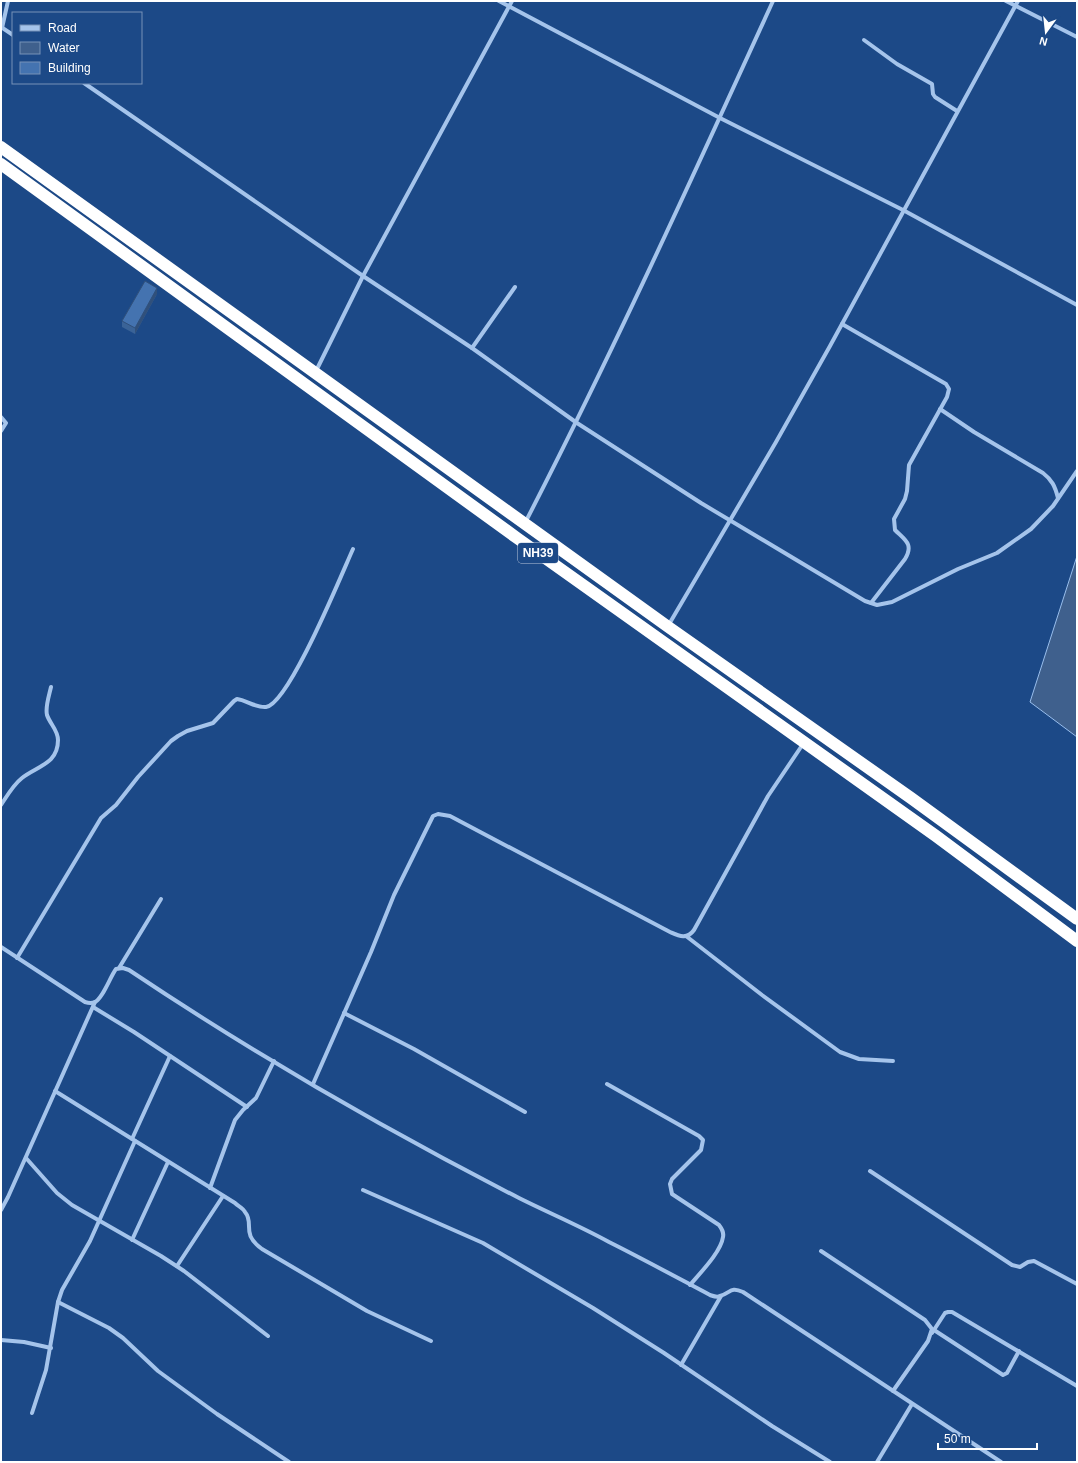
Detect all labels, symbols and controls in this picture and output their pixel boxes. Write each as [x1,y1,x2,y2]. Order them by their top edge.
legend [12,12,142,84]
north arrow [1026,12,1066,52]
text: Road [48,21,77,35]
text: N [1038,35,1049,48]
text: Water [48,41,80,55]
text: Building [48,61,91,75]
road number: NH39 [518,543,558,563]
scale bar [938,1425,1037,1451]
text: 50 m [944,1432,971,1446]

